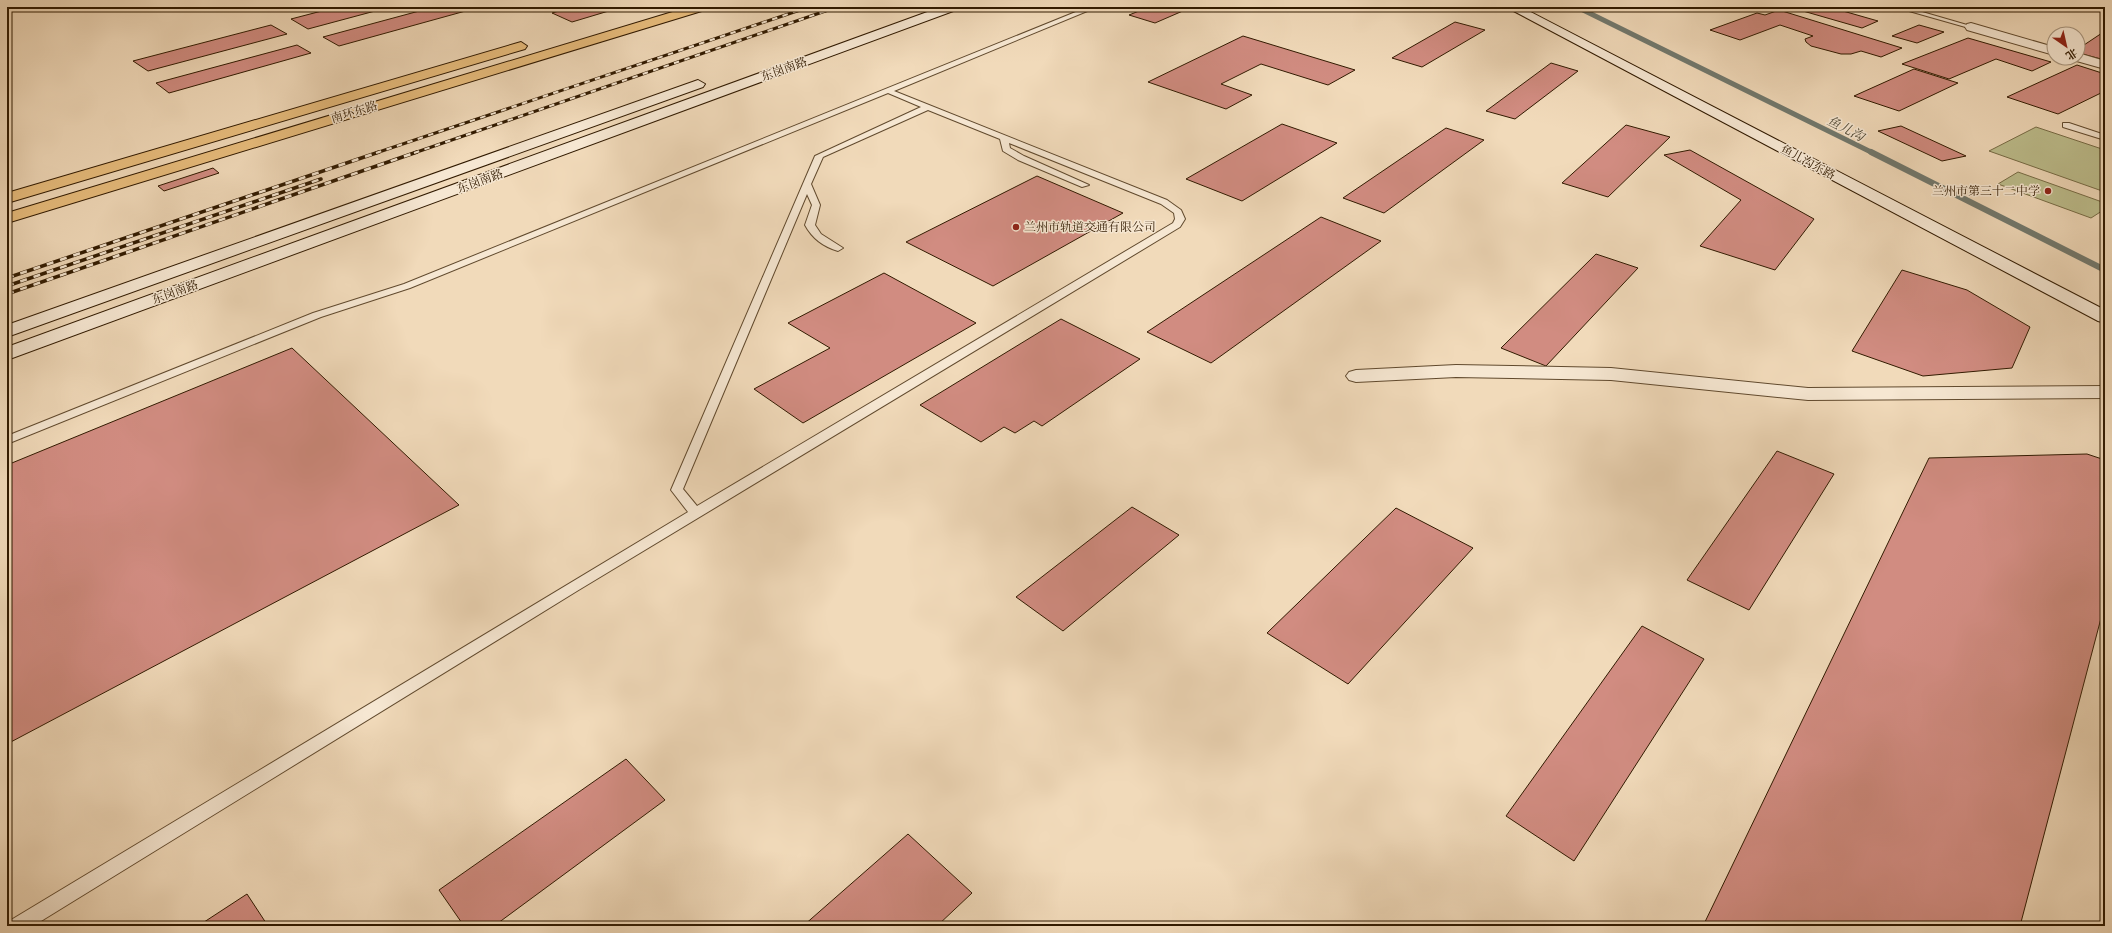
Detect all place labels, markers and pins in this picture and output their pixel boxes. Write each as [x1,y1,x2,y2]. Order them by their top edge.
place label: 兰州市第三十二中学 [1932,184,2040,198]
marker: 兰州市第三十二中学 [2043,186,2053,196]
place label: 兰州市轨道交通有限公司 [1024,220,1156,234]
marker: 兰州市轨道交通有限公司 [1011,222,1021,232]

